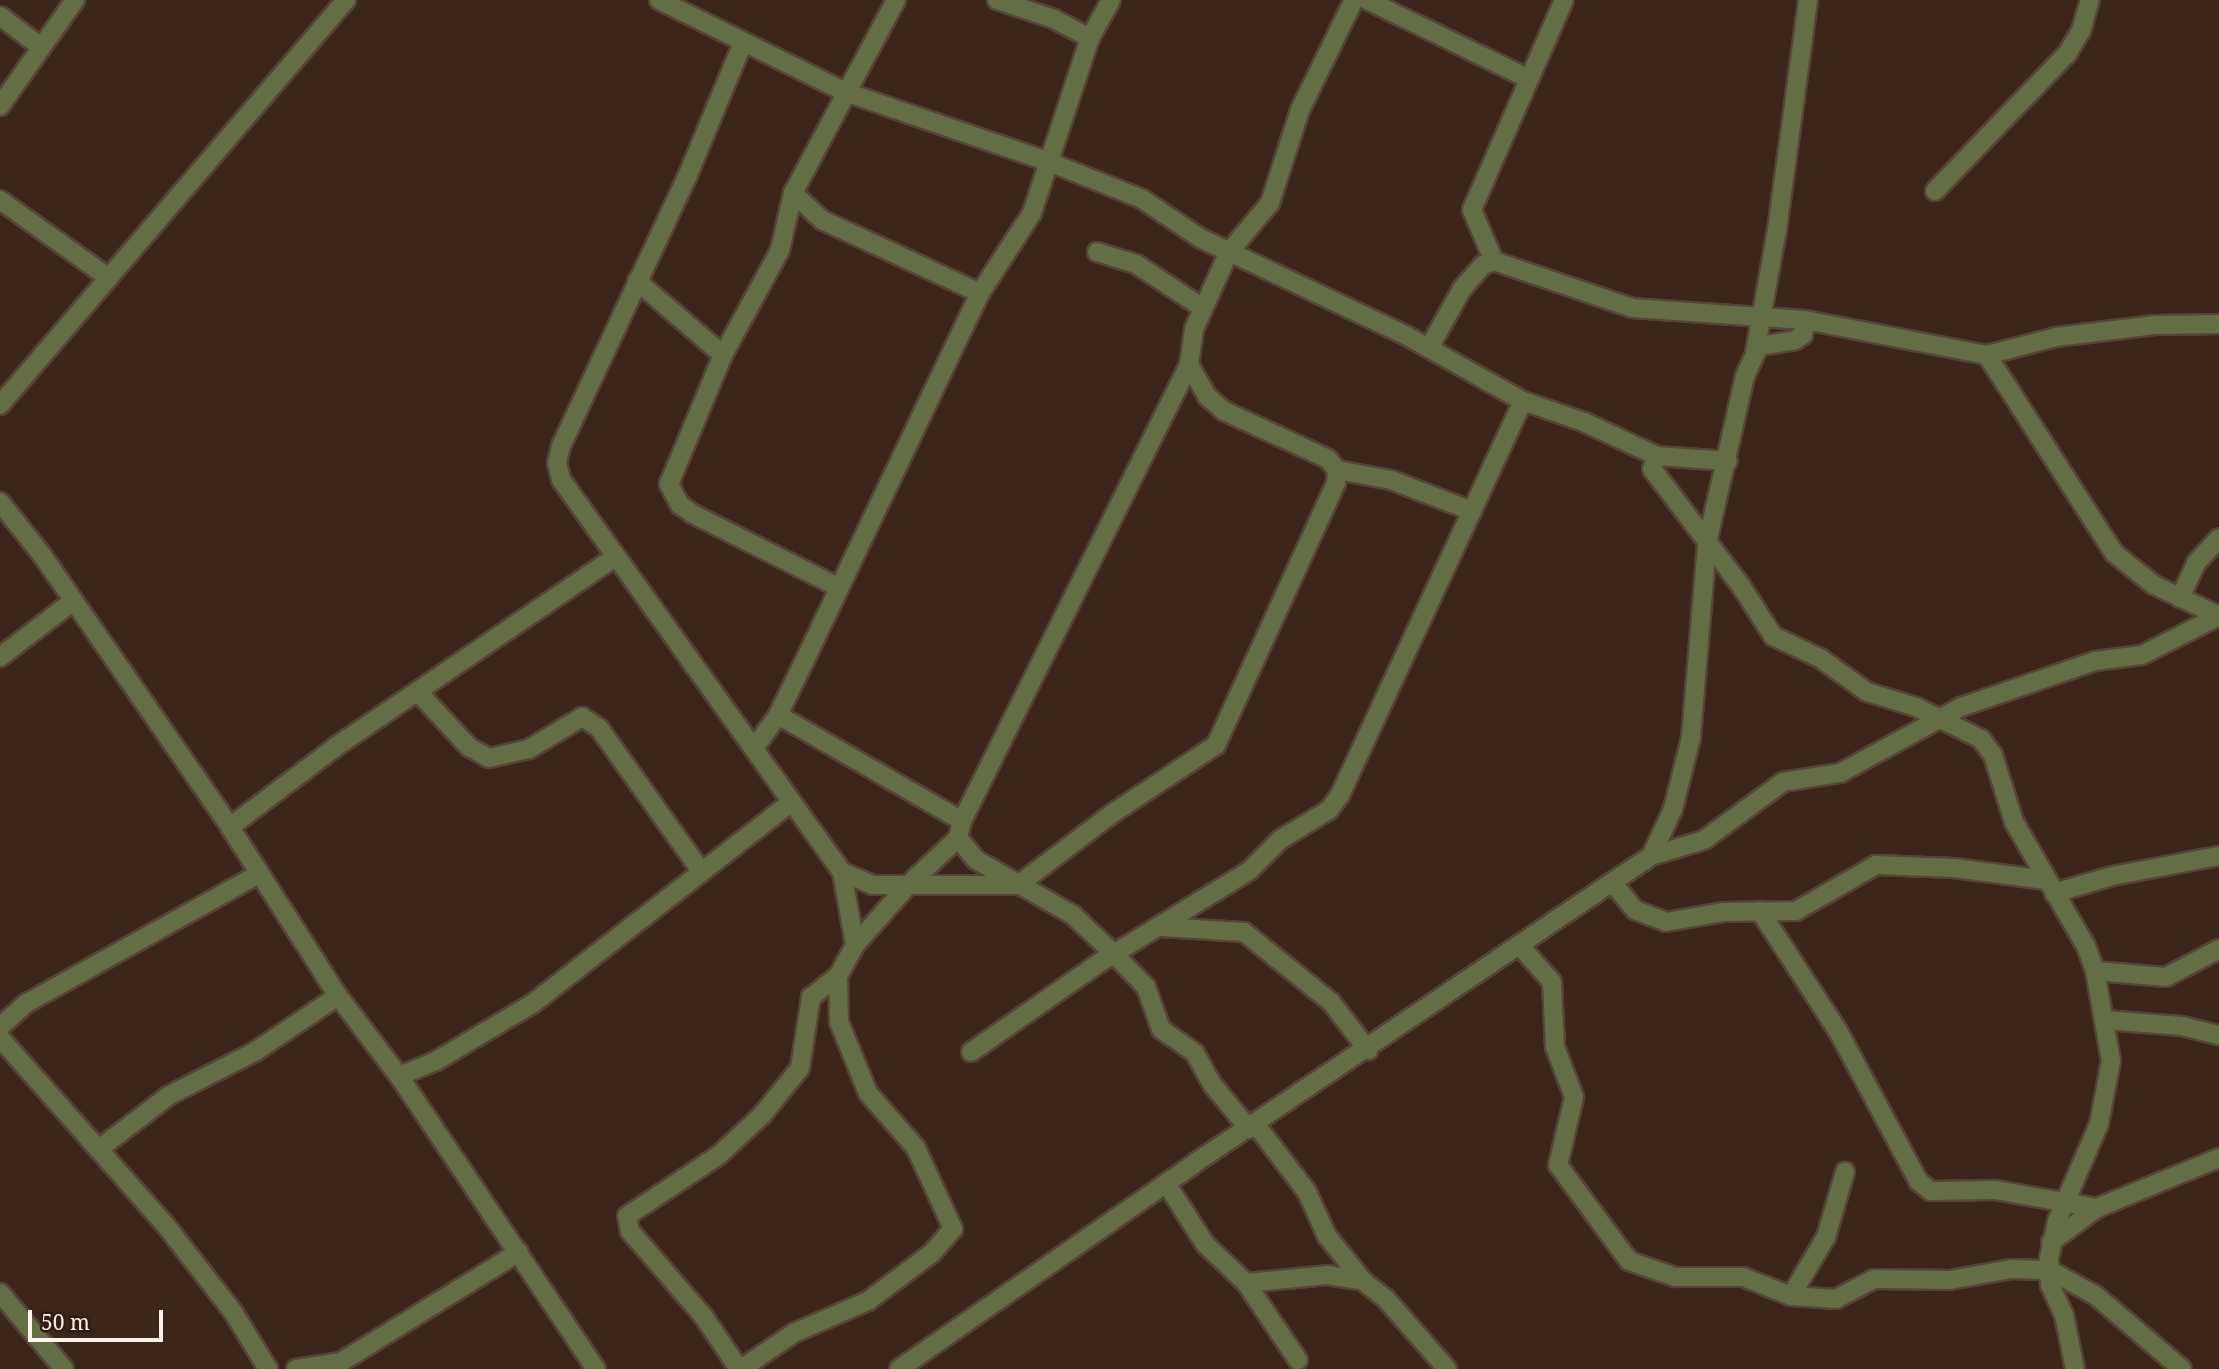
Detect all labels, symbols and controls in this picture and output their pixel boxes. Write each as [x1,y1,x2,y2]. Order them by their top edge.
scale bar [32,1296,166,1340]
text: 50 m [41,1308,90,1336]

